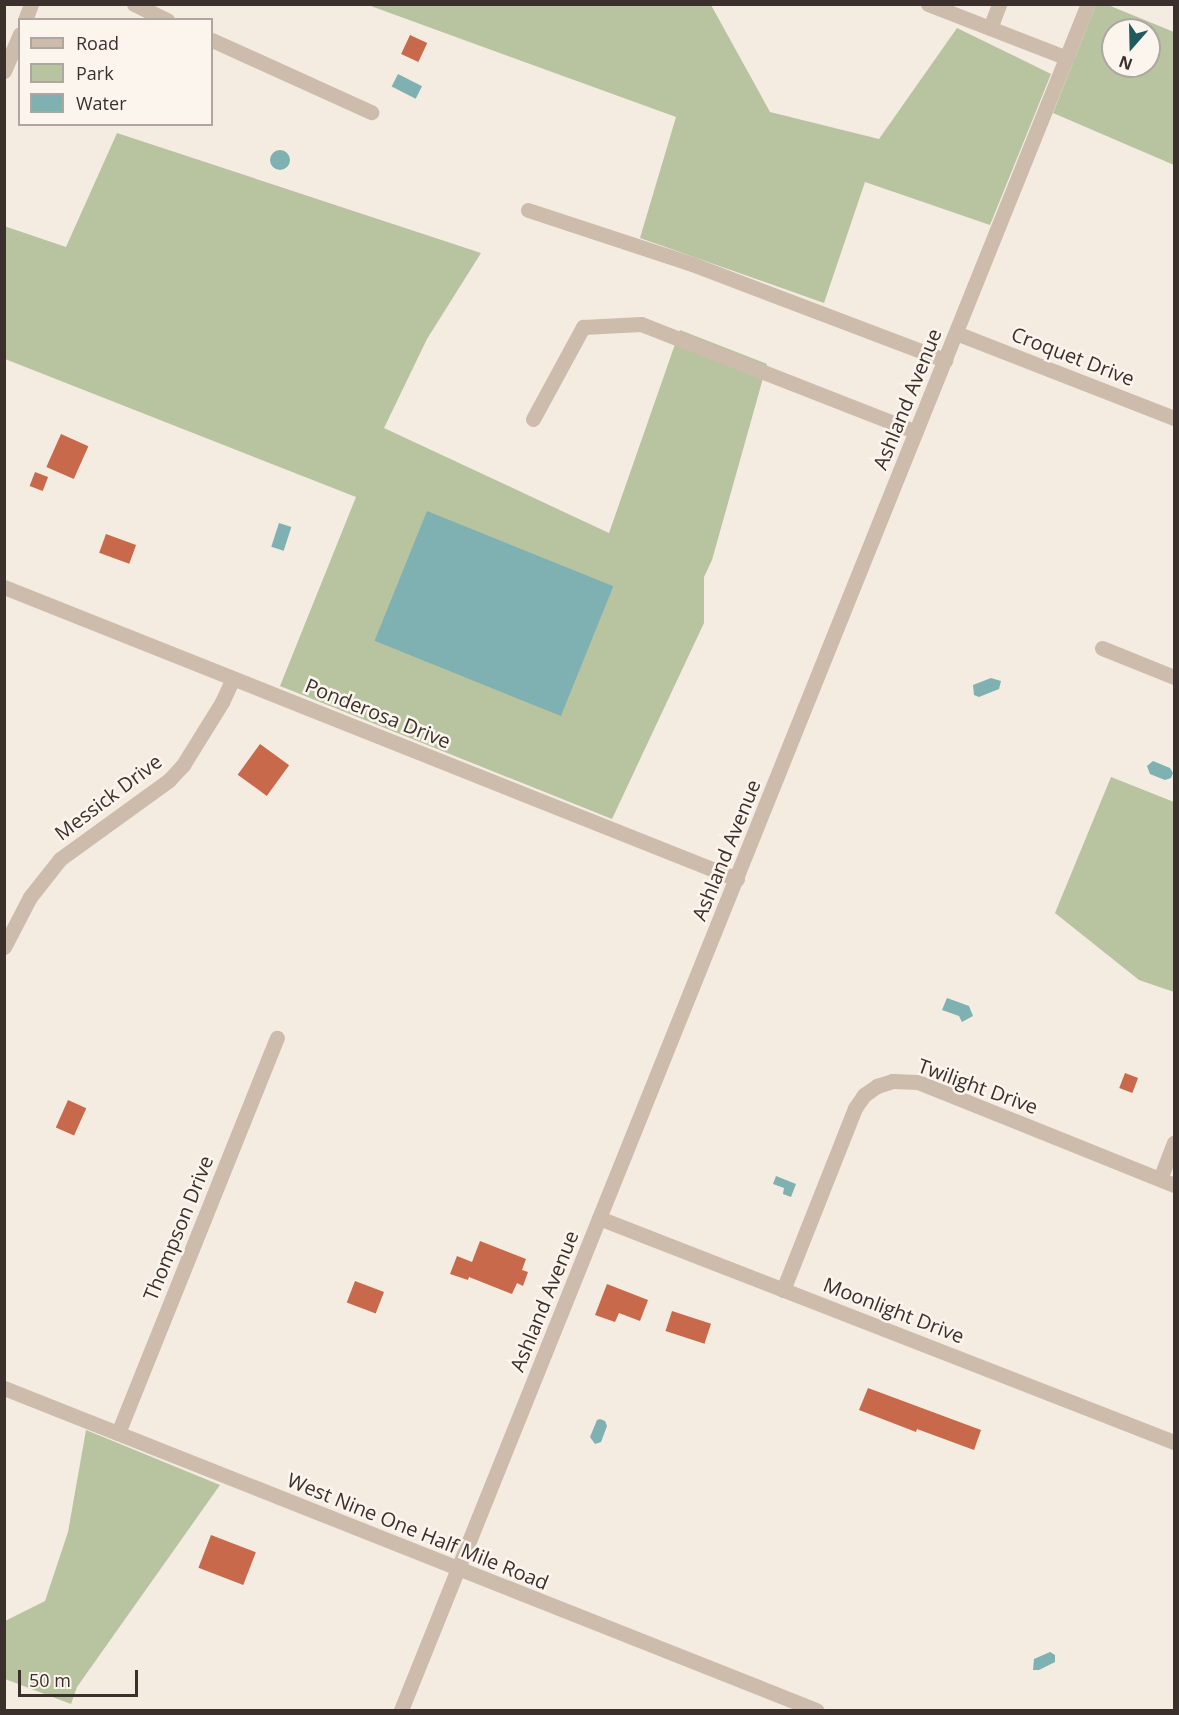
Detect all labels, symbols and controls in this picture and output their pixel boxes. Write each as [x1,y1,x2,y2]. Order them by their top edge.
legend [18,18,213,126]
north arrow [1101,18,1161,78]
text: Road [76,31,119,55]
text: N [1116,50,1135,76]
text: Park [76,61,114,85]
text: Water [76,91,127,115]
street label: Croquet Drive [1008,322,1138,390]
street label: Ashland Avenue [868,325,946,473]
street label: Ponderosa Drive [302,673,454,753]
street label: Messick Drive [50,749,166,845]
street label: Ashland Avenue [687,776,765,924]
street label: Twilight Drive [915,1053,1041,1119]
street label: Thompson Drive [138,1152,218,1304]
street label: Ashland Avenue [505,1227,583,1375]
street label: Moonlight Drive [820,1272,968,1348]
street label: West Nine One Half Mile Road [284,1467,552,1595]
scale bar [21,1658,141,1696]
text: 50 m [29,1668,71,1692]

